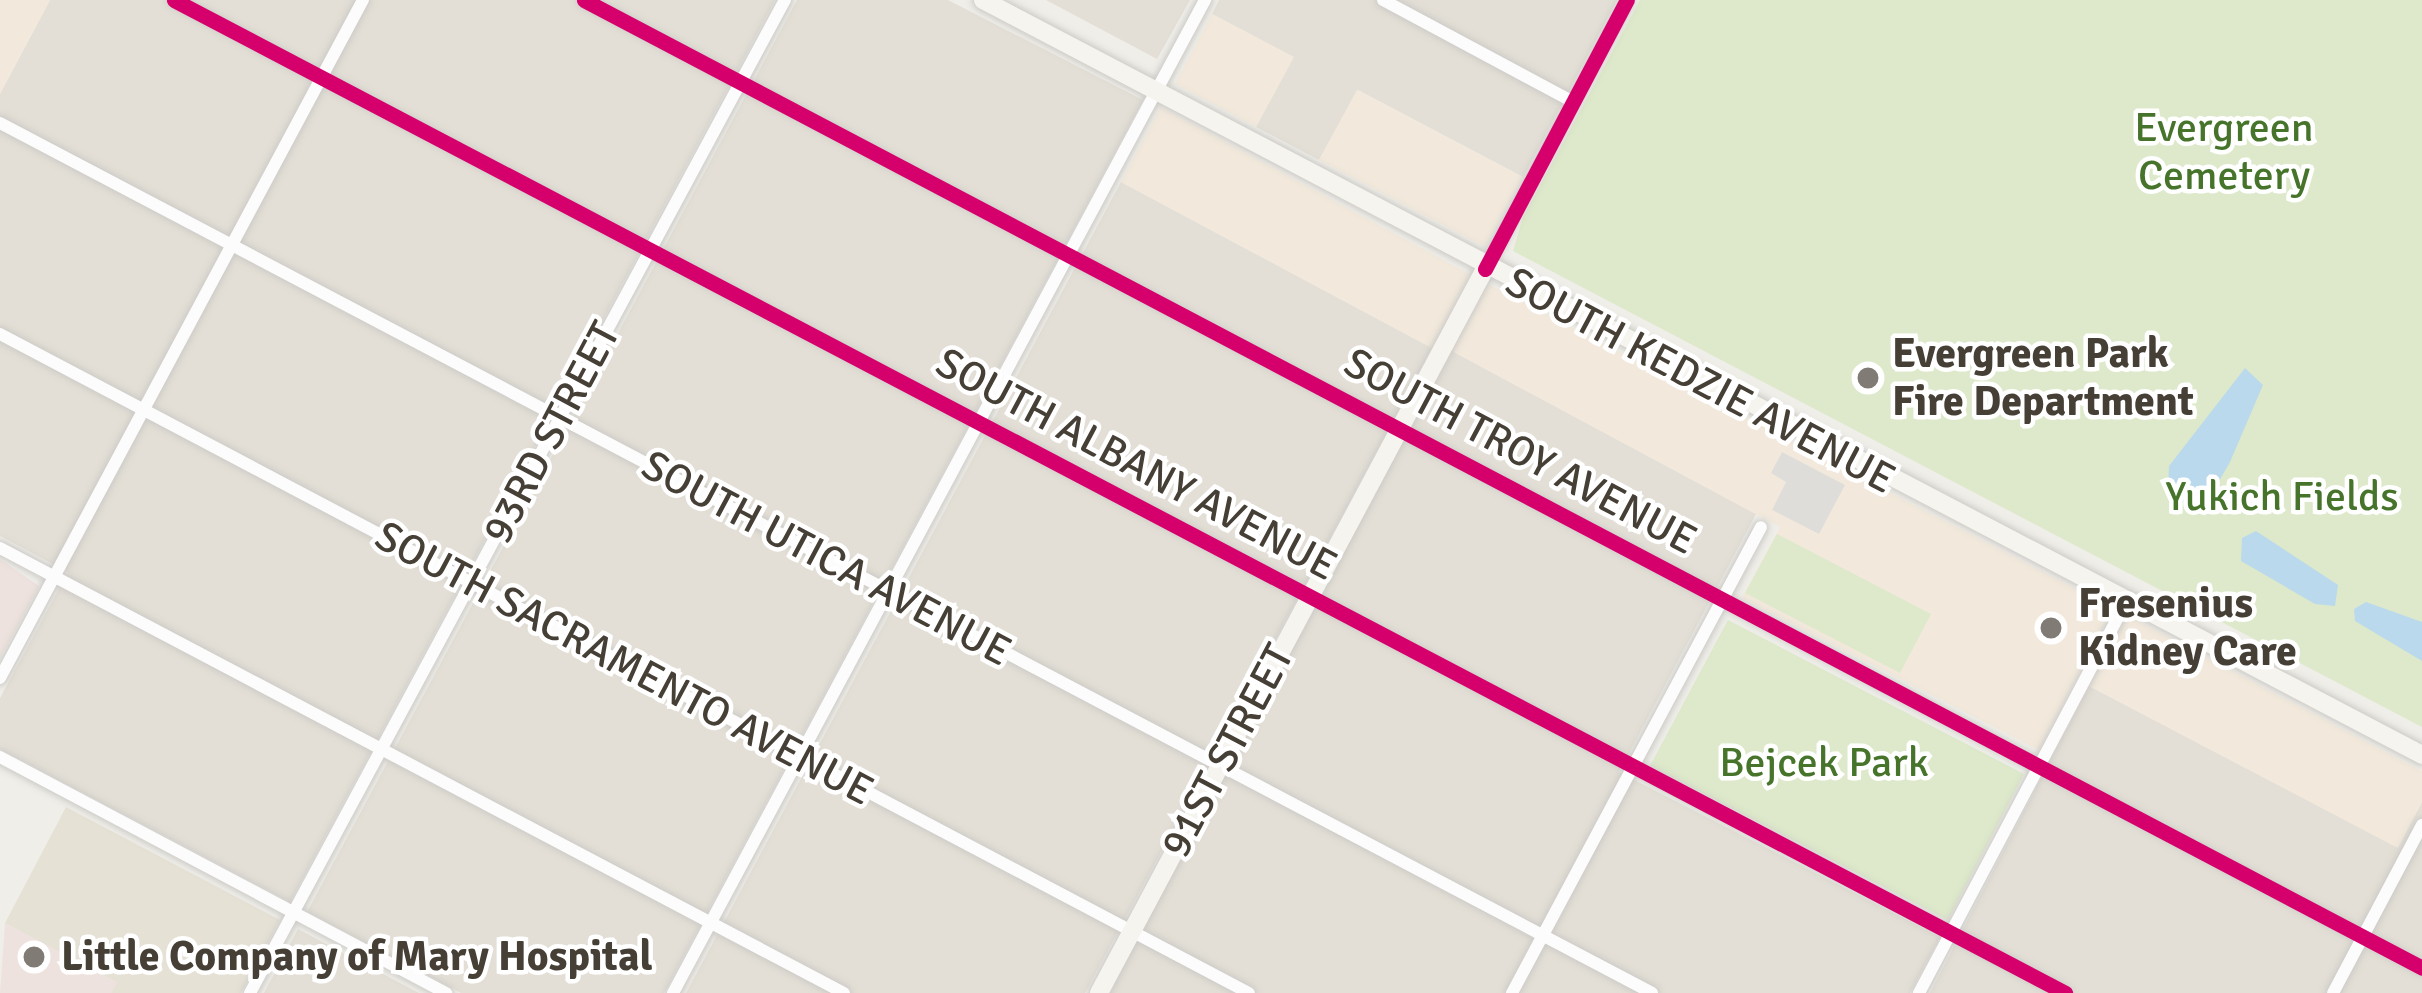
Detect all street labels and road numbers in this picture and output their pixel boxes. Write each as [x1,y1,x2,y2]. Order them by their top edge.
street label: SOUTH KEDZIE AVENUE [1497,257,1903,505]
street label: 93RD STREET [473,314,631,552]
street label: SOUTH ALBANY AVENUE [927,338,1345,592]
street label: SOUTH TROY AVENUE [1335,338,1705,566]
street label: SOUTH UTICA AVENUE [633,440,1019,678]
street label: SOUTH SACRAMENTO AVENUE [367,511,881,817]
street label: 91ST STREET [1151,636,1305,866]

